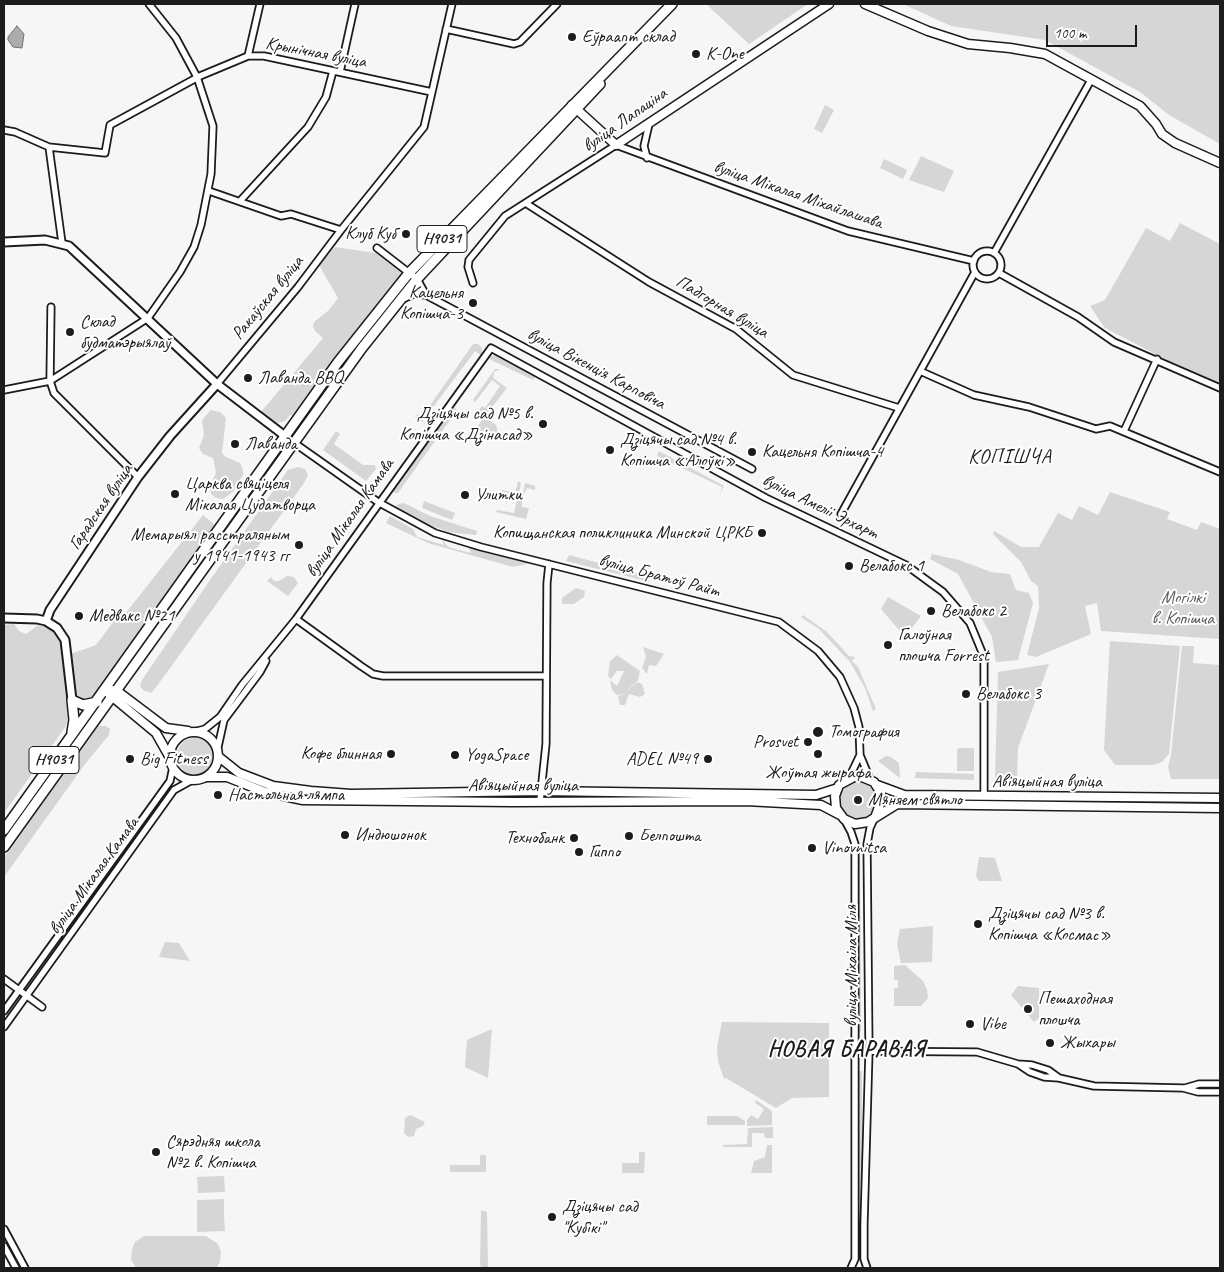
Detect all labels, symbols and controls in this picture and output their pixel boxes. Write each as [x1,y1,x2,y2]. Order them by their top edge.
scale bar [1049,15,1140,47]
text: 100 m [1054,24,1086,43]
place label: Еўраапт склад [582,26,675,48]
marker: Еўраапт склад [566,31,578,43]
street label: Крынічная вуліца [264,33,368,73]
place label: K-One [706,43,744,65]
marker: K-One [690,48,702,60]
street label: вуліца Лапаціна [579,83,671,157]
street label: вуліца Мікалая Міхайлашава [711,156,885,234]
place label: Клуб Куб [345,223,396,245]
road number: Н9031 [417,225,467,252]
marker: Клуб Куб [400,228,412,240]
street label: Ракаўская вуліца [228,252,308,344]
street label: Падгорная вуліца [672,271,772,343]
place label: Кацельня Копішча-3 [400,282,463,324]
marker: Кацельня Копішча-3 [467,297,479,309]
place label: Склад будматэрыялаў [80,311,171,354]
street label: вуліца Вікенція Карповіча [523,324,669,414]
marker: Склад будматэрыялаў [64,326,76,338]
place label: Лаванда BBQ [258,367,343,389]
marker: Лаванда BBQ [242,372,254,384]
place label: Дзіцячы сад №5 в. Копішча «Дзінасад» [399,403,533,446]
marker: Дзіцячы сад №5 в. Копішча «Дзінасад» [537,418,549,430]
place label: Дзіцячы сад №4 в. Копішча «Алоўкі» [620,429,736,472]
place label: Лаванда [245,433,297,455]
marker: Лаванда [229,438,241,450]
place label: Кацельня Копішча-4 [762,441,883,463]
marker: Дзіцячы сад №4 в. Копішча «Алоўкі» [604,444,616,456]
marker: Кацельня Копішча-4 [746,446,758,458]
district label: КОПІШЧА [967,446,1053,470]
street label: вуліца Мікалая Камава [301,455,399,581]
street label: Гарадская вуліца [64,460,138,554]
street label: вуліца Амеліі Эрхарт [759,470,881,544]
place label: Царква свяціцеля Мікалая Цудатворца [185,473,315,516]
place label: Улитки [475,484,522,506]
marker: Царква свяціцеля Мікалая Цудатворца [169,488,181,500]
marker: Улитки [459,489,471,501]
place label: Копищанская поликлиника Минской ЦРКБ [493,522,752,544]
place label: Мемарыял расстраляным у 1941-1943 гг [131,524,289,566]
marker: Копищанская поликлиника Минской ЦРКБ [756,527,768,539]
marker: Мемарыял расстраляным у 1941-1943 гг [293,539,305,551]
street label: вуліца Братоў Райт [596,550,722,602]
place label: Велабокс 1 [859,555,924,577]
marker: Велабокс 1 [843,560,855,572]
park label: Могілкі в. Копішча [1152,587,1214,630]
place label: Велабокс 2 [941,600,1006,622]
place label: Медвакс №21 [89,605,175,627]
marker: Велабокс 2 [925,605,937,617]
marker: Медвакс №21 [73,610,85,622]
place label: Галоўная плошча Forrest [898,624,989,666]
marker: Галоўная плошча Forrest [882,639,894,651]
place label: Велабокс 3 [976,683,1041,705]
marker: Велабокс 3 [960,688,972,700]
place label: Томография [829,721,899,743]
marker: Томография [811,725,825,739]
place label: Prosvet [753,731,798,753]
marker: Prosvet [802,736,814,748]
place label: Кофе блинная [301,743,381,765]
place label: YogaSpace [465,744,528,766]
road number: Н9031 [29,746,79,774]
place label: Big Fitness [140,748,208,770]
marker: Кофе блинная [385,748,397,760]
place label: ADEL №49 [626,748,698,770]
marker: Жоўтая жырафа [812,748,824,760]
marker: YogaSpace [449,749,461,761]
marker: Big Fitness [124,753,136,765]
marker: ADEL №49 [702,753,714,765]
place label: Жоўтая жырафа [765,762,871,784]
street label: Авіяцыйная вуліца [992,771,1102,793]
street label: Авіяцыйная вуліца [468,775,578,797]
place label: Настольная лямпа [228,784,344,806]
marker: Настольная лямпа [212,789,224,801]
place label: Мяняем святло [868,789,962,811]
marker: Мяняем святло [852,794,864,806]
street label: вуліца Мікалая Камава [44,813,144,939]
place label: Индюшонок [355,824,425,846]
place label: Белпошта [639,825,700,847]
place label: Технобанк [506,827,564,849]
marker: Индюшонок [339,829,351,841]
marker: Белпошта [623,830,635,842]
marker: Технобанк [568,832,580,844]
place label: Vinovnitsa [822,837,886,859]
place label: Гиппо [589,841,620,863]
marker: Vinovnitsa [806,842,818,854]
marker: Гиппо [573,846,585,858]
place label: Дзіцячы сад №3 в. Копішча «Космас» [988,903,1111,946]
street label: вуліца Міхаіла Міля [841,905,863,1027]
marker: Дзіцячы сад №3 в. Копішча «Космас» [972,918,984,930]
place label: Пешаходная плошча [1038,988,1112,1030]
marker: Пешаходная плошча [1022,1003,1034,1015]
place label: Vibe [980,1013,1006,1035]
marker: Vibe [964,1018,976,1030]
place label: Жыхары [1060,1032,1115,1054]
district label: НОВАЯ БАРАВАЯ [763,1037,931,1063]
marker: Жыхары [1044,1037,1056,1049]
place label: Сярэдняя школа №2 в. Копішча [166,1131,260,1174]
marker: Сярэдняя школа №2 в. Копішча [150,1146,162,1158]
place label: Дзіцячы сад "Кубікі" [562,1196,638,1238]
marker: Дзіцячы сад "Кубікі" [546,1211,558,1223]

